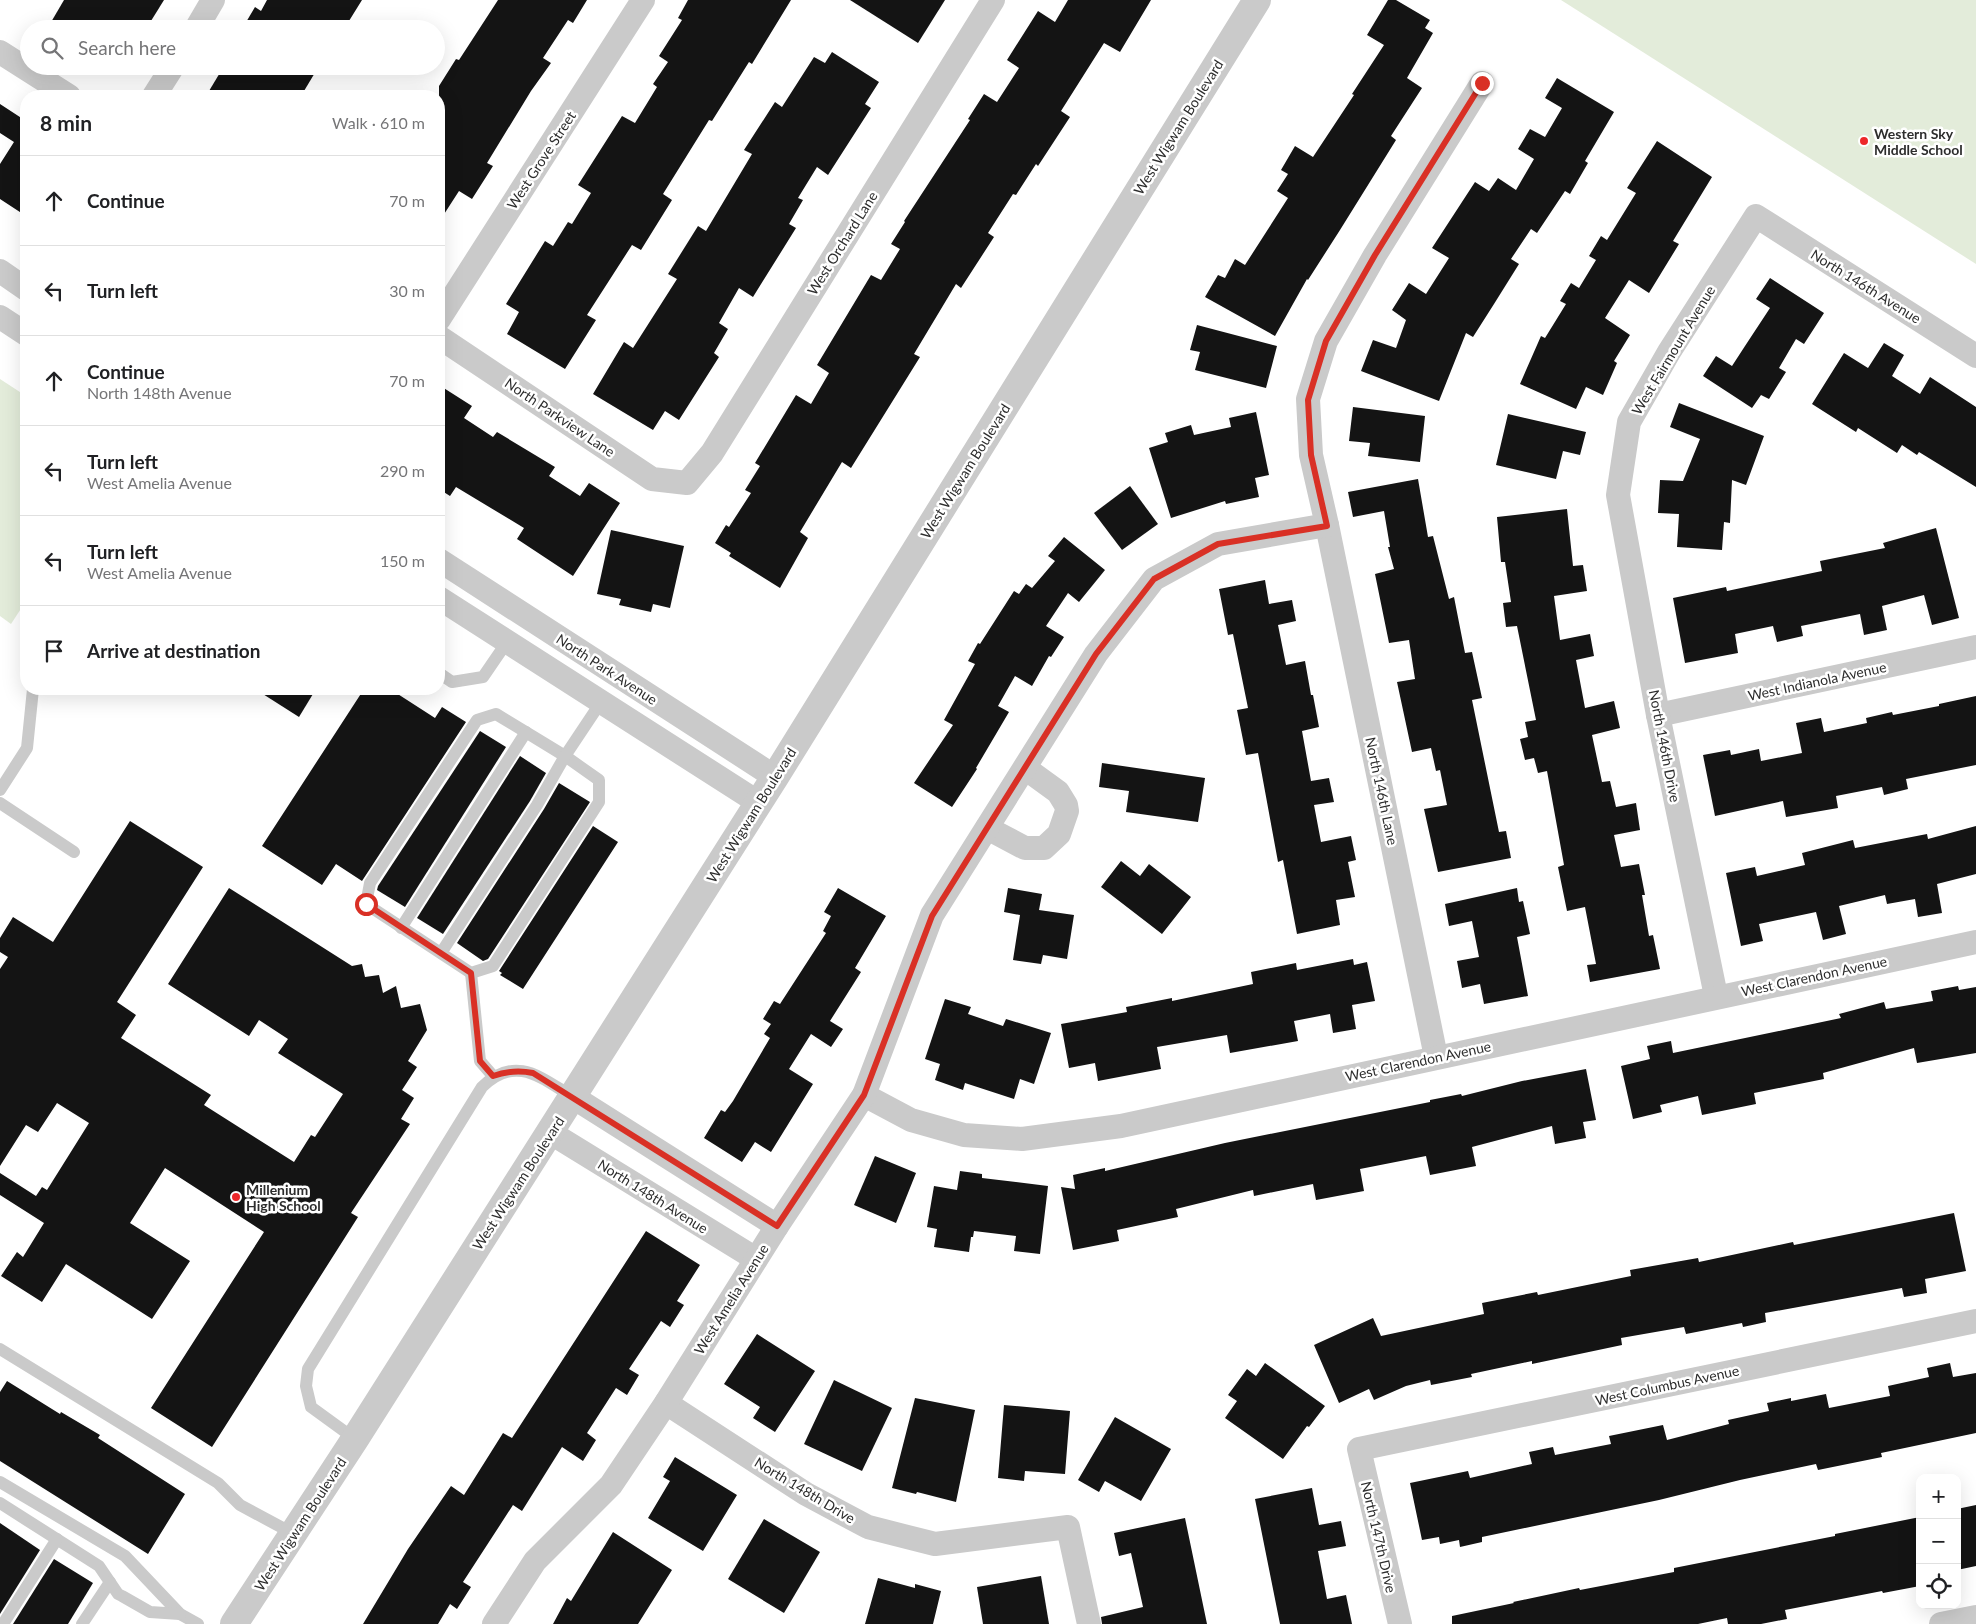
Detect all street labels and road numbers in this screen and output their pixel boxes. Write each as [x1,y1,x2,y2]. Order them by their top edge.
street label: West Wigwam Boulevard [1130,57,1226,197]
street label: West Grove Street [503,108,579,212]
street label: West Orchard Lane [803,188,881,298]
street label: North 146th Avenue [1808,245,1924,327]
street label: West Fairmount Avenue [1628,282,1718,418]
street label: North Parkview Lane [502,374,618,460]
street label: West Wigwam Boulevard [917,401,1013,541]
street label: North Park Avenue [553,630,661,708]
street label: West Indianola Avenue [1746,658,1888,704]
street label: North 146th Drive [1646,688,1684,804]
street label: North 146th Lane [1362,735,1402,847]
street label: West Wigwam Boulevard [703,745,799,885]
street label: West Clarendon Avenue [1740,952,1888,1000]
street label: West Clarendon Avenue [1344,1037,1492,1085]
street label: West Wigwam Boulevard [469,1113,567,1253]
street label: North 148th Avenue [595,1155,711,1237]
street label: West Amelia Avenue [690,1241,772,1357]
street label: West Columbus Avenue [1593,1361,1741,1409]
street label: North 148th Drive [752,1453,858,1527]
street label: West Wigwam Boulevard [251,1454,349,1594]
street label: North 147th Drive [1358,1480,1400,1594]

